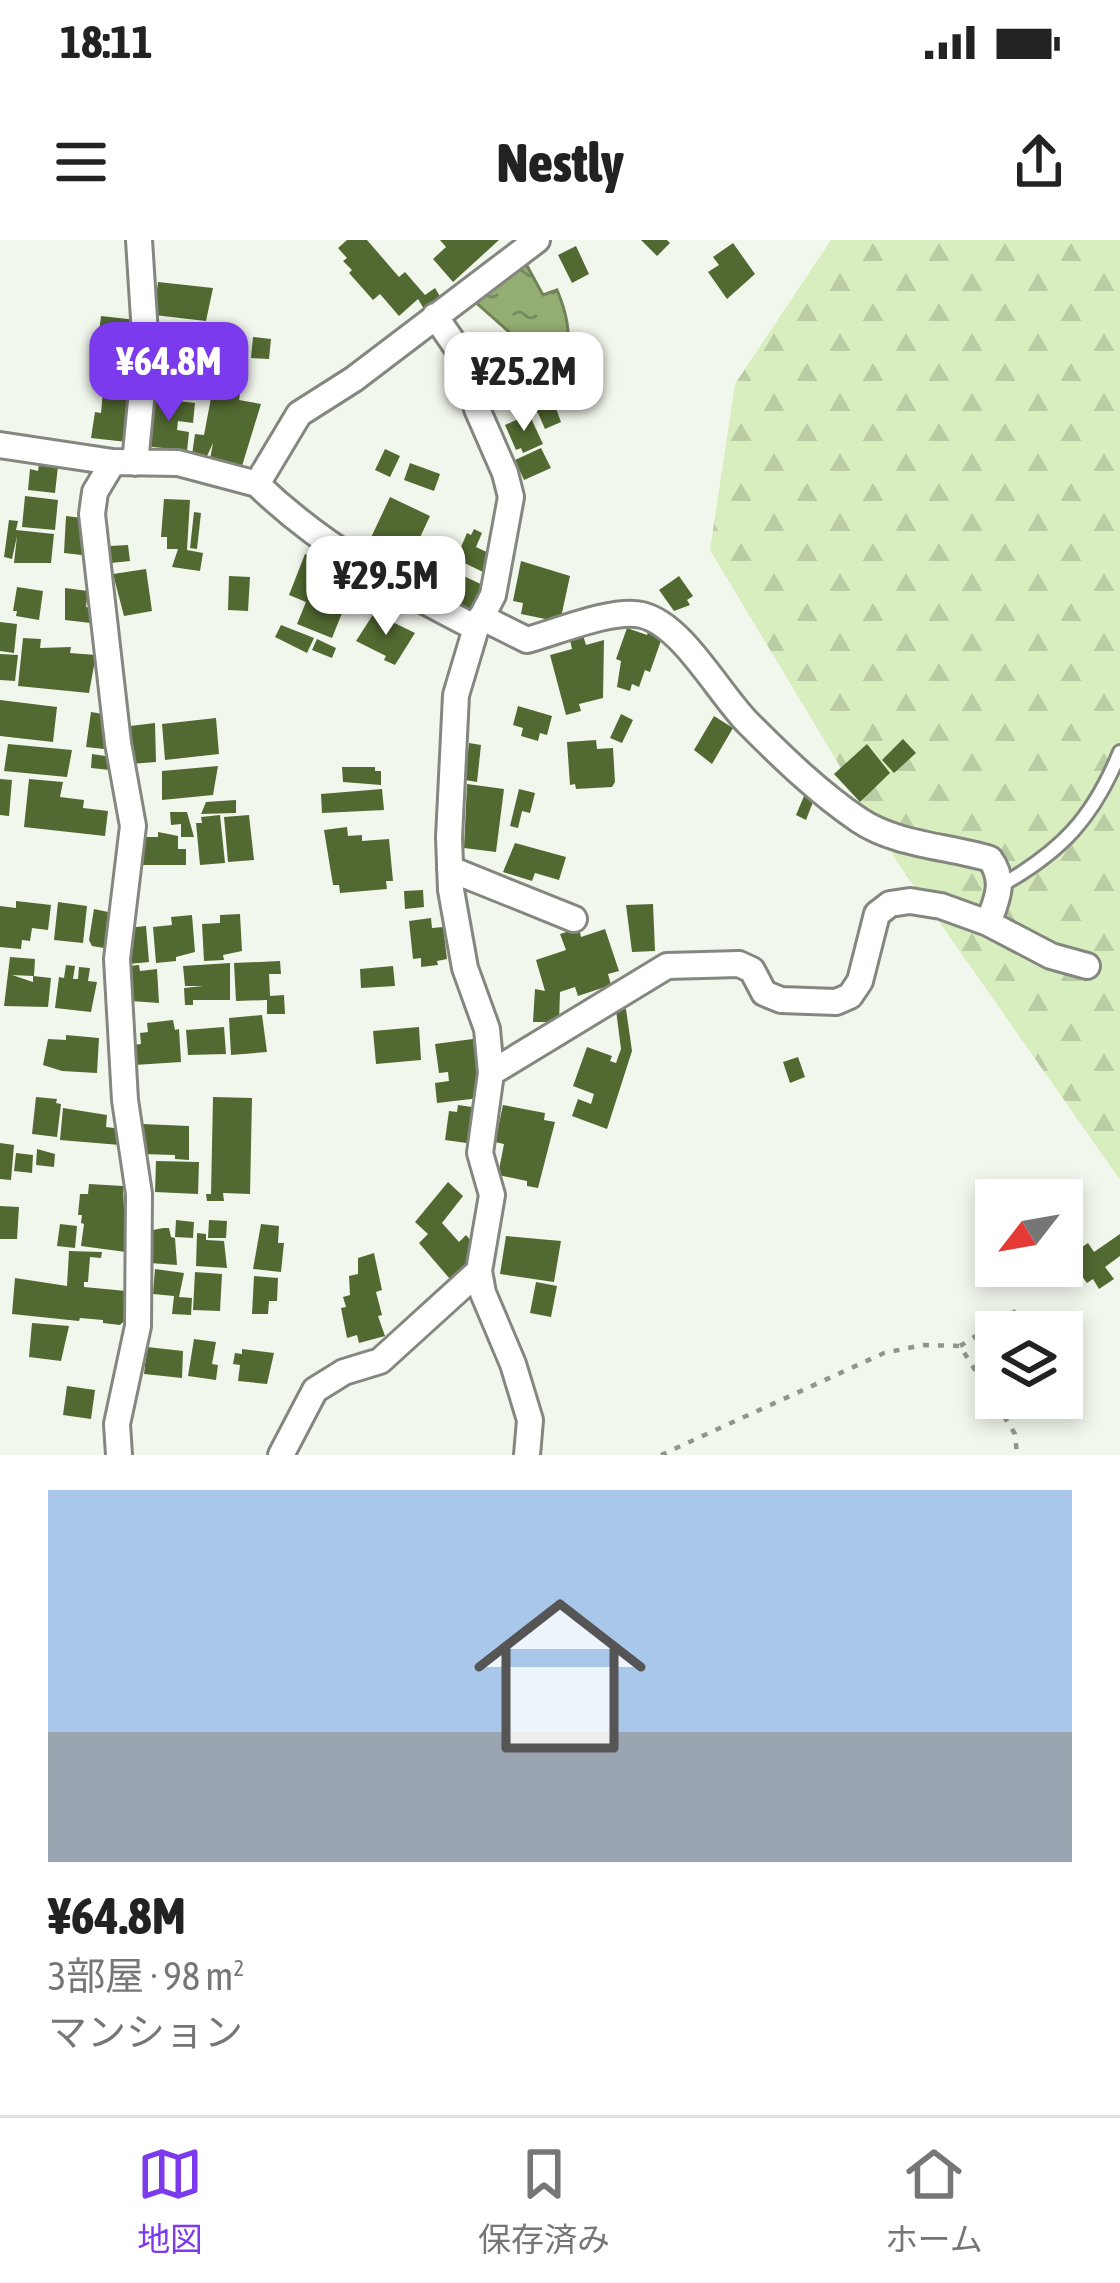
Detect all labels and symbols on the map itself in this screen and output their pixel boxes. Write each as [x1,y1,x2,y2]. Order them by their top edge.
pin: ¥64.8M [71,322,267,424]
pin: ¥25.2M [426,332,622,434]
pin: ¥29.5M [288,536,484,638]
north arrow [975,1179,1083,1287]

